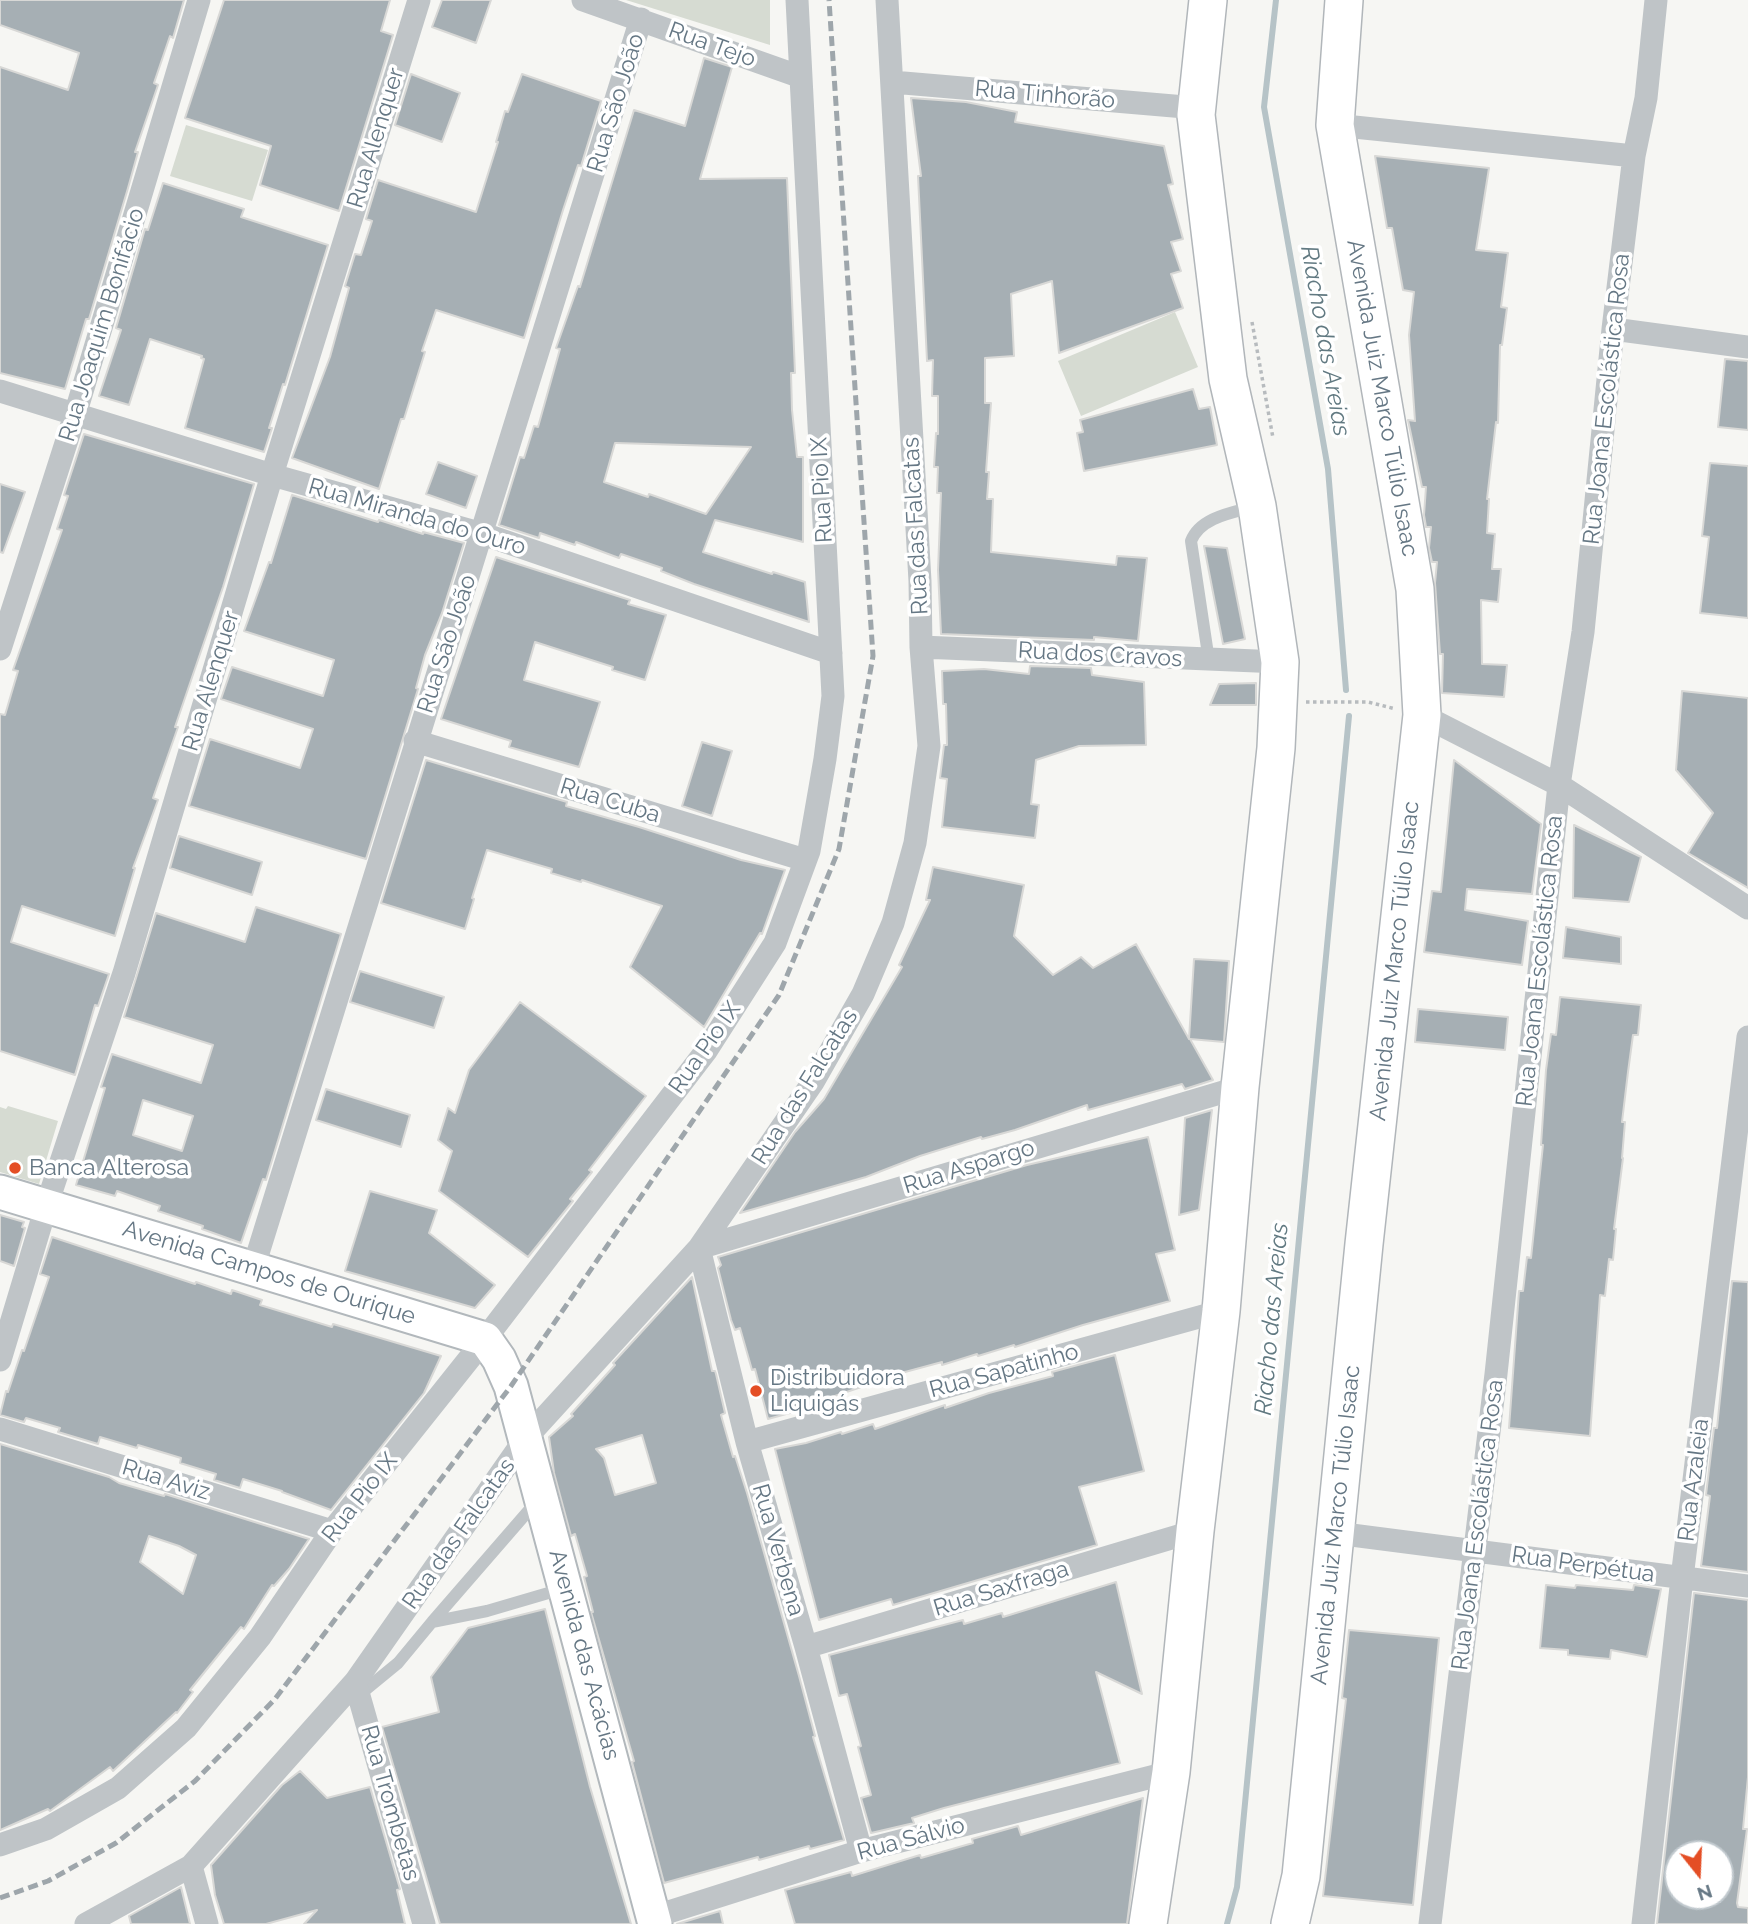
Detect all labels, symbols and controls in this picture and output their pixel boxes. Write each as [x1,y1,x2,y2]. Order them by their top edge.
street label: Rua Tejo [665,17,759,73]
street label: Rua São João [582,30,650,176]
street label: Rua Alenquer [342,65,410,211]
street label: Rua Tinhorão [974,75,1116,115]
street label: Rua Joaquim Bonifácio [53,205,151,445]
street label: Avenida Juiz Marco Túlio Isaac [1341,237,1423,559]
water label: Riacho das Areias [1294,243,1356,439]
street label: Rua Joana Escolástica Rosa [1578,252,1636,546]
street label: Rua Pio IX [805,436,839,544]
street label: Rua das Falcatas [898,436,934,616]
street label: Rua Miranda do Ouro [305,473,529,561]
street label: Rua São João [412,571,482,717]
street label: Rua Alenquer [177,608,245,754]
street label: Rua dos Cravos [1017,637,1183,673]
street label: Rua Cuba [557,773,663,829]
street label: Avenida Juiz Marco Túlio Isaac [1364,800,1426,1122]
street label: Rua Joana Escolástica Rosa [1511,814,1569,1108]
street label: Rua Pio IX [663,997,747,1099]
street label: Rua das Falcatas [746,1004,864,1170]
street label: Rua Aspargo [900,1134,1038,1200]
place label: Banca Alterosa [29,1154,189,1182]
marker: Banca Alterosa [7,1160,23,1176]
street label: Avenida Campos de Ourique [119,1215,419,1331]
water label: Riacho das Areias [1249,1222,1295,1416]
street label: Rua Sapatinho [926,1338,1082,1404]
place label: Distribuidora Liquigás [770,1364,905,1418]
street label: Avenida Juiz Marco Túlio Isaac [1305,1364,1367,1686]
street label: Rua Joana Escolástica Rosa [1446,1378,1510,1672]
marker: Distribuidora Liquigás [748,1383,764,1399]
street label: Rua Azaleia [1673,1417,1715,1543]
street label: Rua Pio IX [316,1448,404,1548]
street label: Rua das Falcatas [397,1453,521,1615]
street label: Rua Aviz [119,1454,213,1506]
street label: Rua Verbena [746,1481,810,1619]
street label: Rua Perpétua [1510,1541,1656,1589]
street label: Avenida das Acácias [543,1547,625,1763]
street label: Rua Saxfraga [930,1555,1072,1623]
street label: Rua Trombetas [355,1722,425,1884]
street label: Rua Sálvio [854,1811,968,1867]
north arrow [1664,1840,1734,1910]
text: N [1695,1880,1715,1906]

